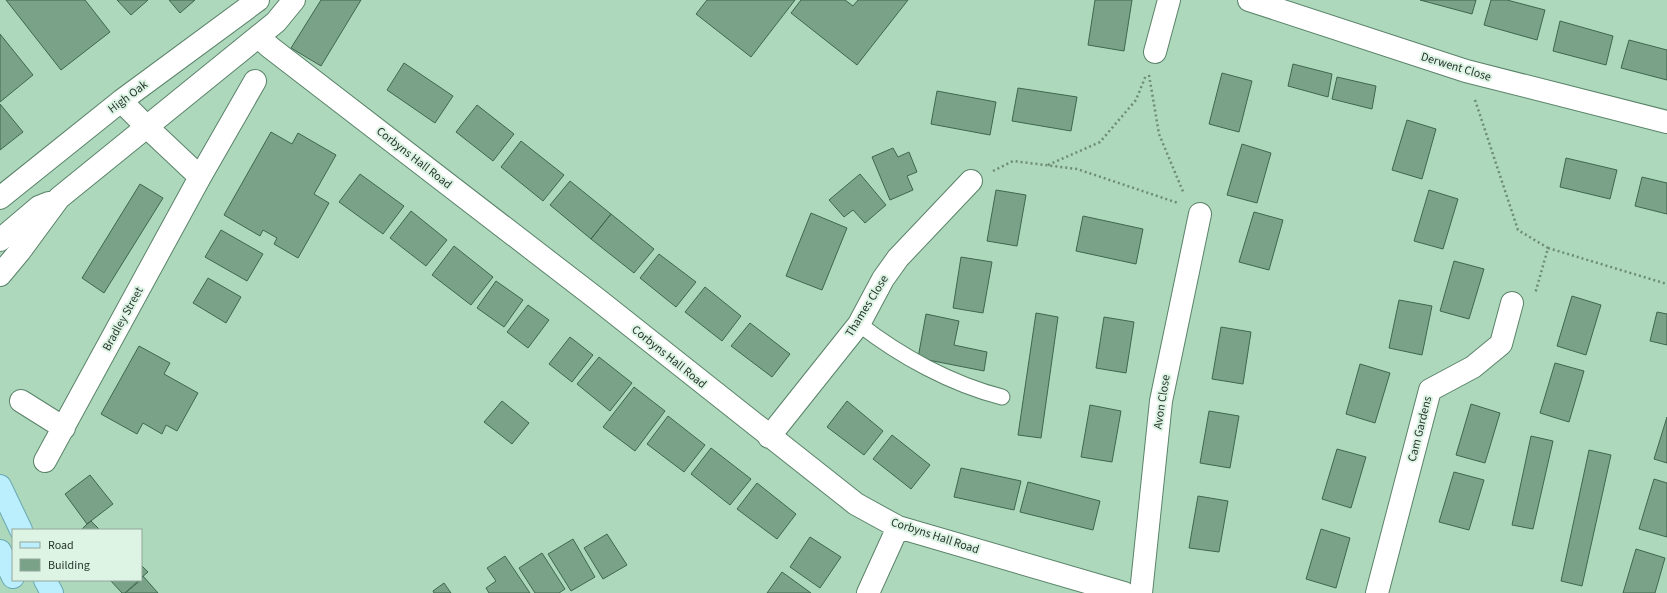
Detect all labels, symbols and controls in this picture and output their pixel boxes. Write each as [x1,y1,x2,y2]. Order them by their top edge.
street label: Derwent Close [1419,48,1493,86]
street label: High Oak [105,76,151,118]
street label: Corbyns Hall Road [373,123,455,193]
street label: Thames Close [841,272,893,340]
street label: Bradley Street [98,284,148,354]
street label: Corbyns Hall Road [628,321,710,393]
street label: Avon Close [1149,374,1175,430]
street label: Cam Gardens [1404,394,1436,464]
street label: Corbyns Hall Road [889,514,981,558]
legend [12,529,142,581]
text: Road [48,537,74,554]
text: Building [48,557,90,574]

